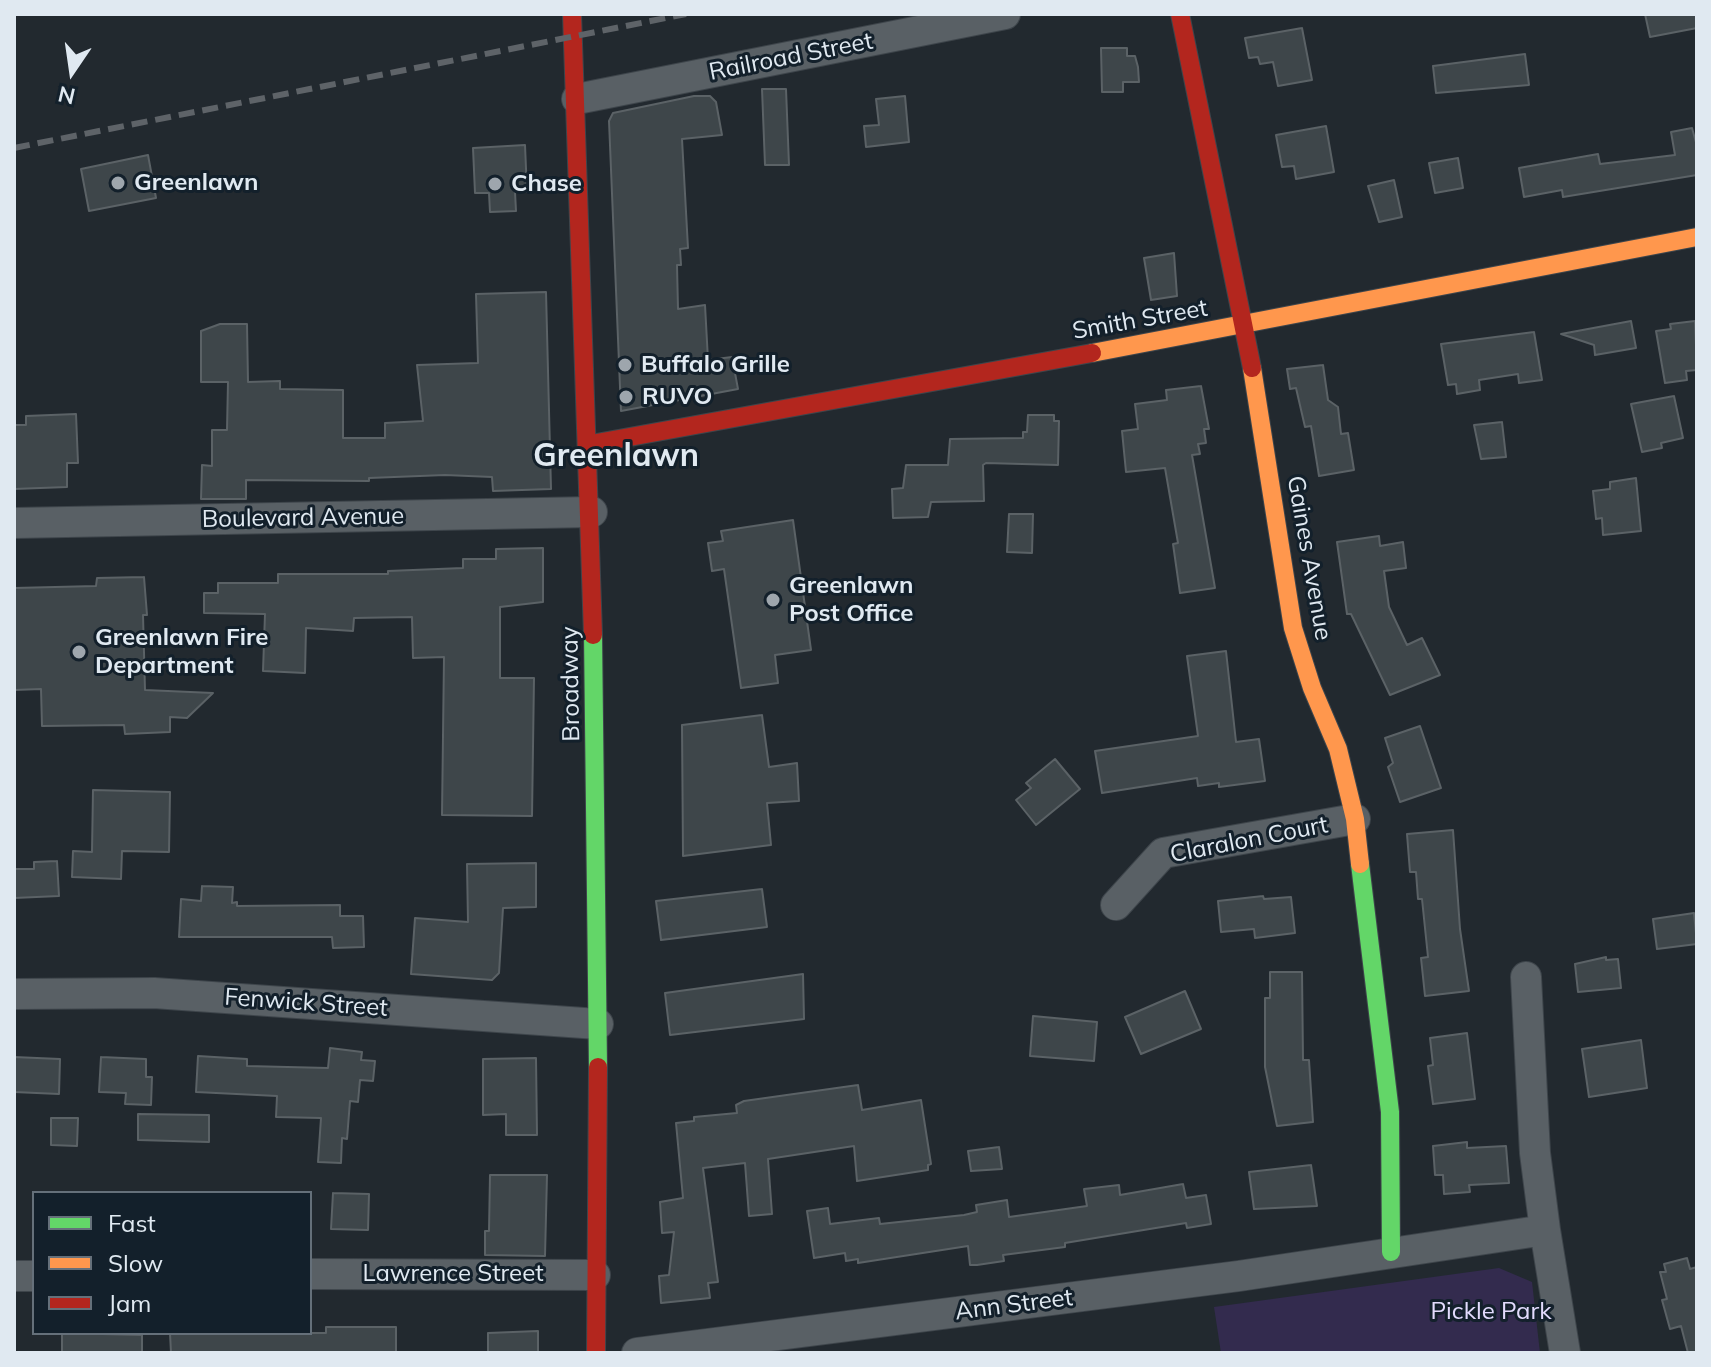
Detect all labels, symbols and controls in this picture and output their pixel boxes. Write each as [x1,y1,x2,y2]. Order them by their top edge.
street label: Railroad Street [707,27,875,87]
north arrow [32,32,112,112]
text: N [55,80,78,111]
place label: Greenlawn [134,169,258,197]
place label: Chase [511,170,582,198]
marker: Greenlawn [109,174,127,192]
marker: Chase [486,175,504,193]
street label: Smith Street [1070,294,1210,346]
place label: Buffalo Grille [641,351,790,379]
marker: Buffalo Grille [616,356,634,374]
place label: RUVO [642,383,712,411]
marker: RUVO [617,388,635,406]
district label: Greenlawn [533,437,699,475]
street label: Gaines Avenue [1280,473,1338,643]
street label: Boulevard Avenue [202,502,404,534]
place label: Greenlawn Post Office [789,572,913,628]
marker: Greenlawn Post Office [764,591,782,609]
place label: Greenlawn Fire Department [95,624,268,680]
street label: Broadway [556,626,586,742]
marker: Greenlawn Fire Department [70,643,88,661]
street label: Claralon Court [1168,811,1330,869]
street label: Fenwick Street [223,983,389,1023]
legend [32,1191,312,1335]
text: Fast [108,1208,156,1238]
text: Slow [108,1248,163,1278]
street label: Lawrence Street [362,1260,544,1288]
street label: Ann Street [953,1283,1075,1327]
text: Jam [108,1288,151,1318]
park label: Pickle Park [1430,1298,1552,1326]

